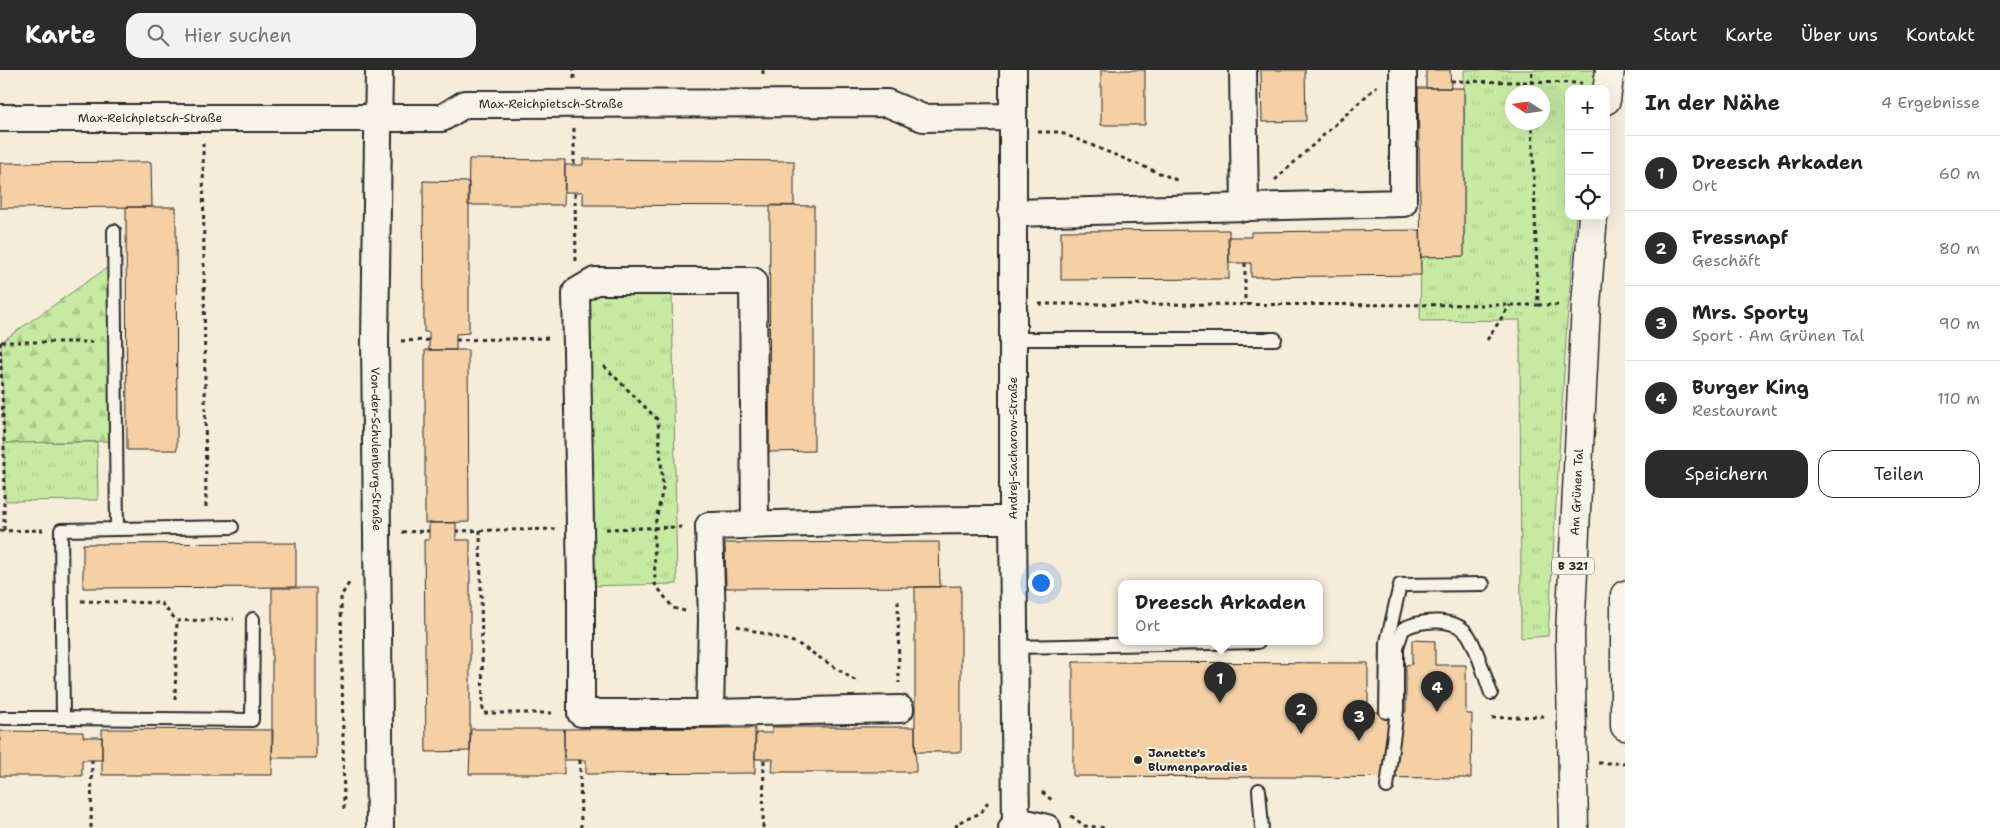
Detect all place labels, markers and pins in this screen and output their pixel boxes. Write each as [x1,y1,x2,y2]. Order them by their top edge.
pin: 1 [1204,662,1236,703]
pin: 4 [1421,671,1453,712]
pin: 2 [1285,693,1317,734]
pin: 3 [1343,700,1375,741]
place label: Janette's Blumenparadies [1148,745,1248,775]
marker: Janette's Blumenparadies [1132,754,1144,766]

